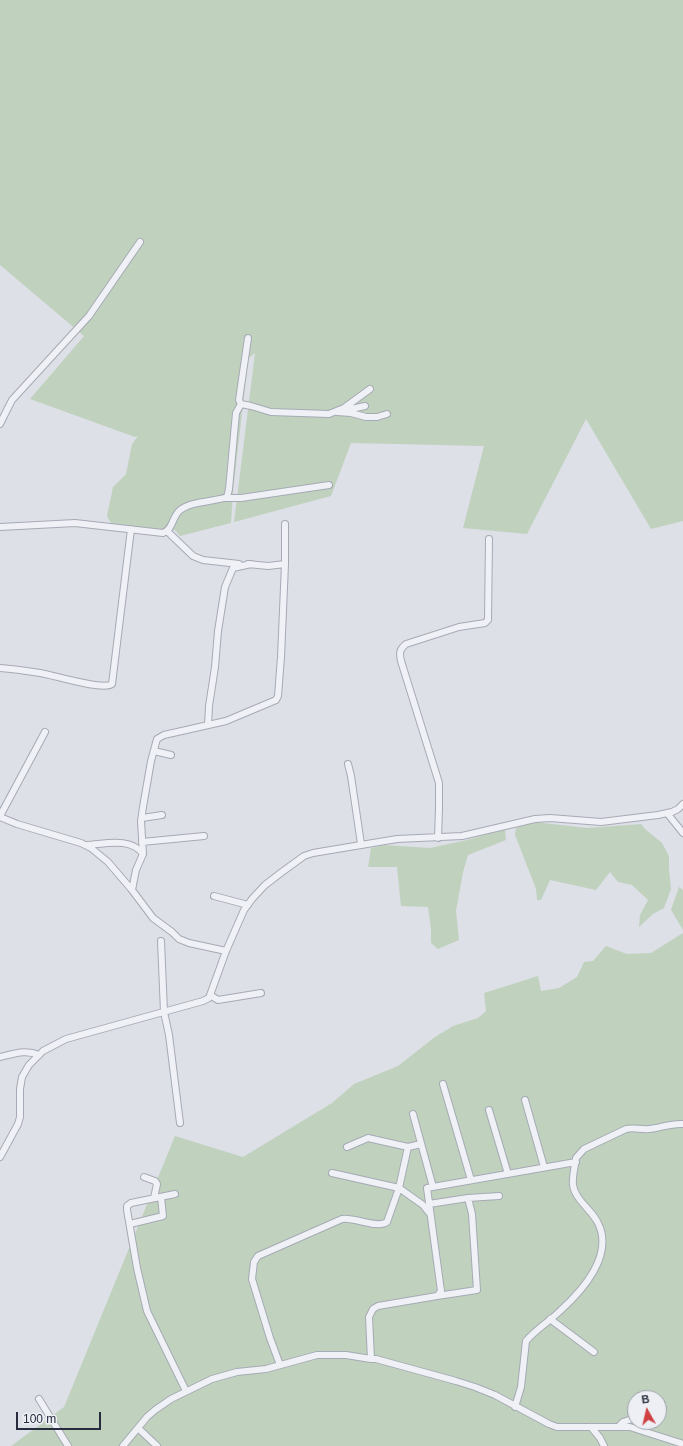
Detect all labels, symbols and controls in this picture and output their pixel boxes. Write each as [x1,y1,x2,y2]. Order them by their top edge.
north arrow [627,1390,667,1430]
text: B [641,1393,650,1406]
scale bar [18,1404,103,1430]
text: 100 m [23,1412,56,1426]

